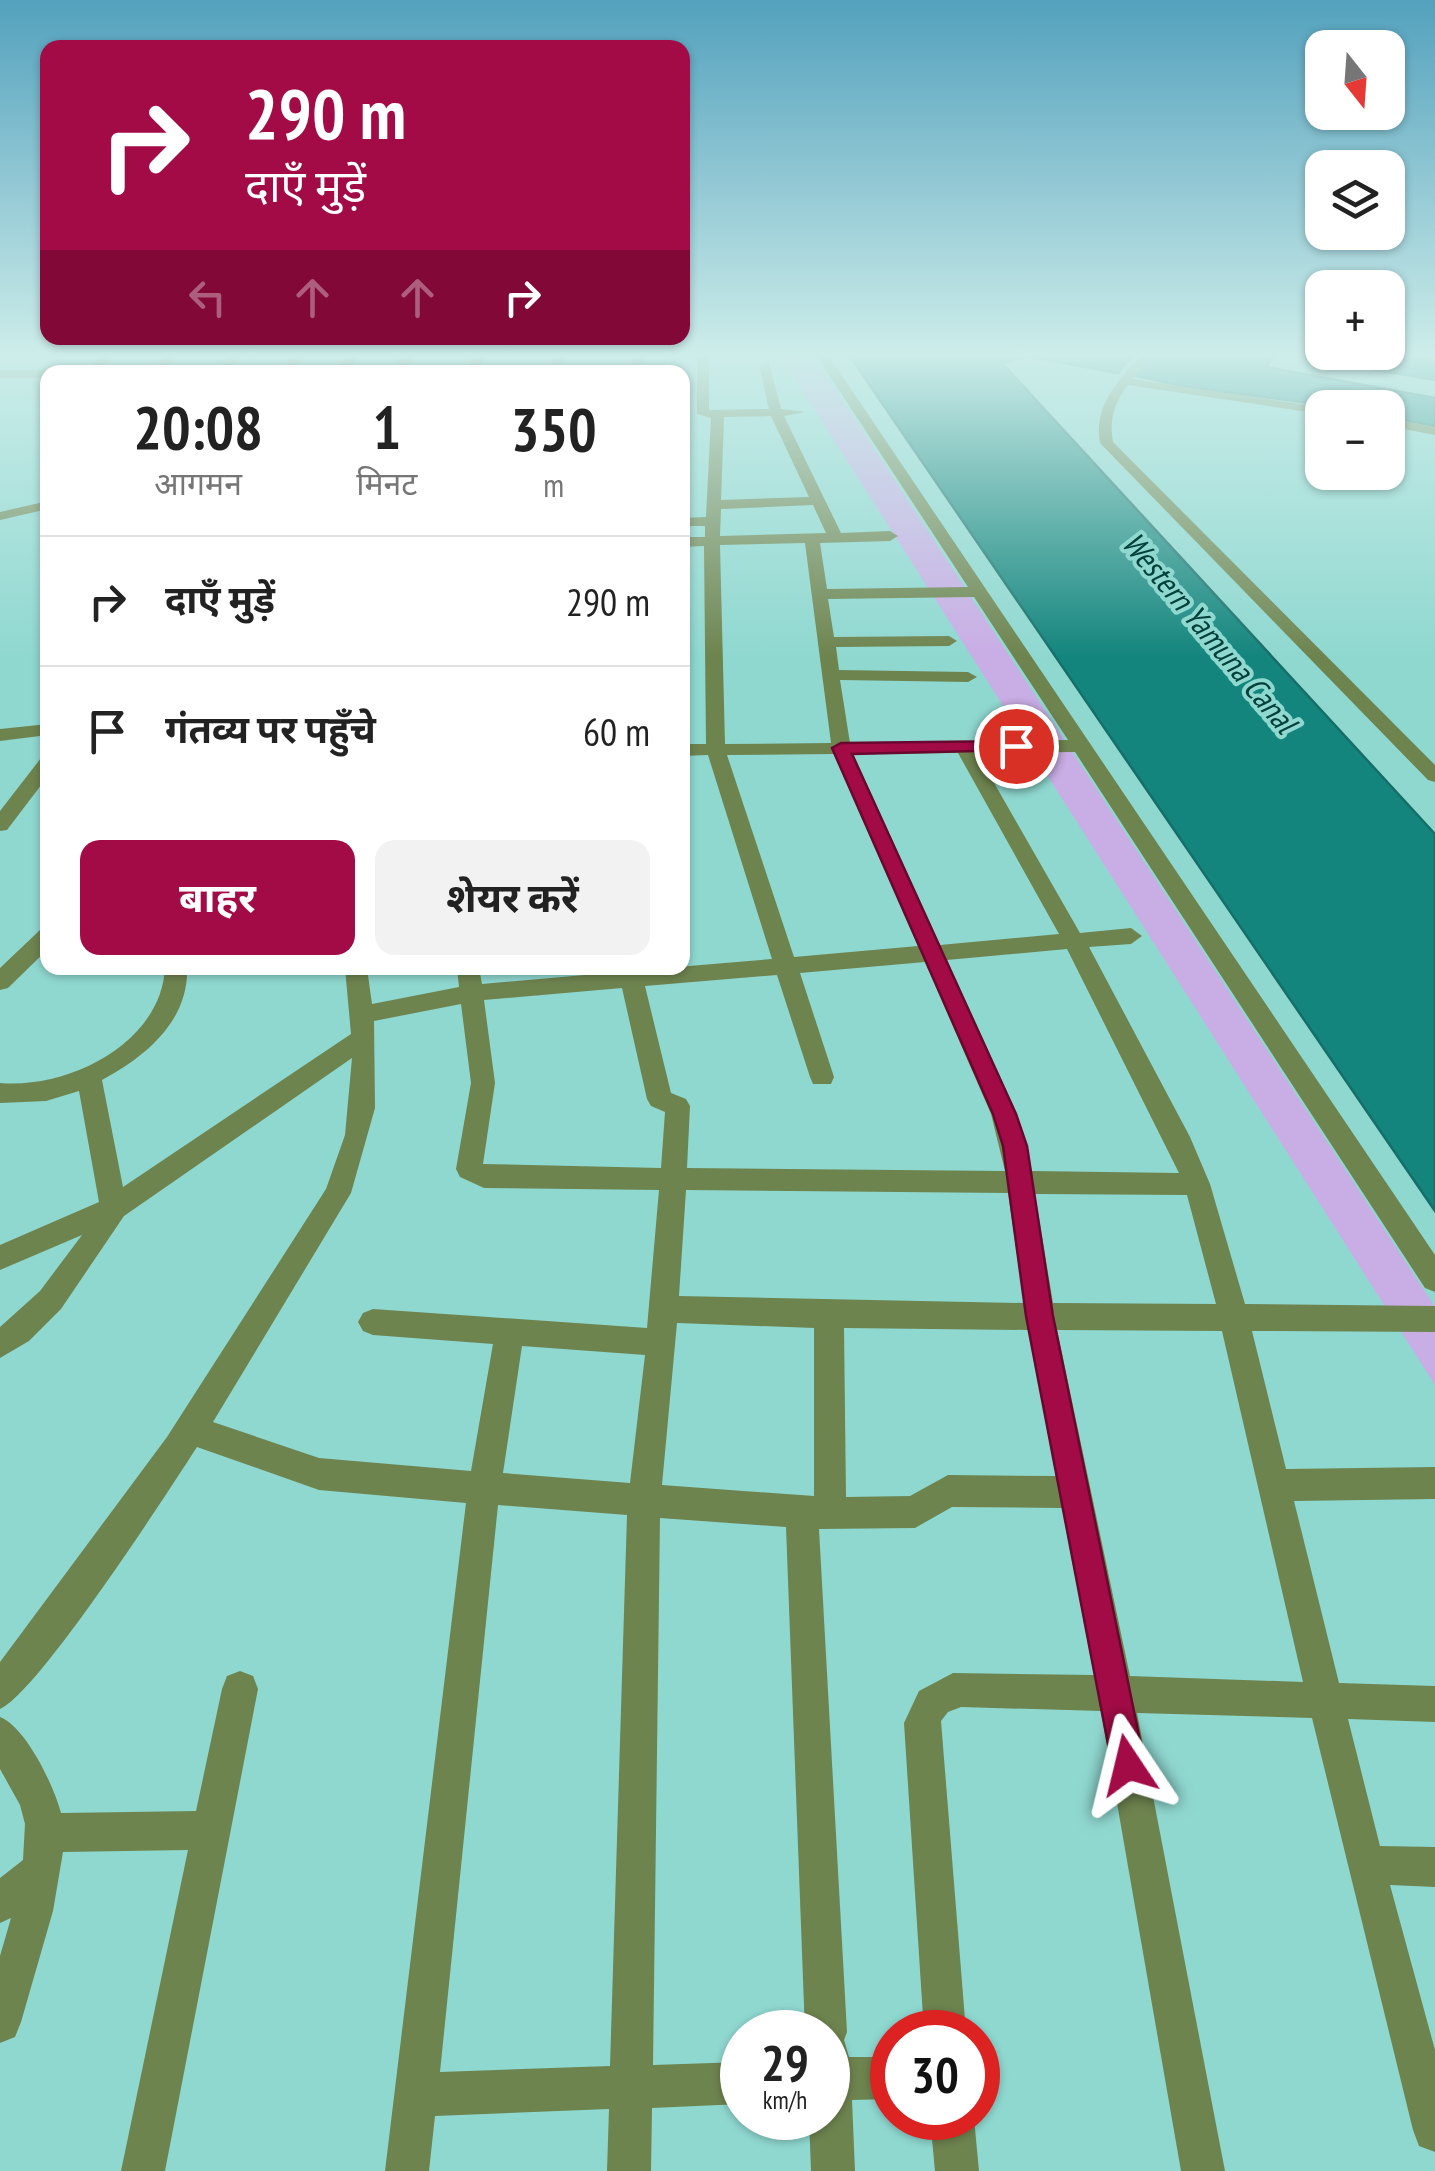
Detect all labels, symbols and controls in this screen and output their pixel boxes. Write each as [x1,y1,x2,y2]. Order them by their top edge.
north arrow [1305,30,1405,130]
map controls [1305,30,1405,490]
text: 290 m [245,68,406,158]
icon: right [80,80,210,210]
button: layers [1305,150,1405,250]
text: दाएँ मुड़ें [245,156,366,214]
icon: left [180,270,235,325]
icon: ahead [285,270,340,325]
icon: ahead [390,270,445,325]
icon: right [495,270,550,325]
button: + [1305,270,1405,370]
text: 20:08 [133,388,263,466]
text: 1 [373,388,401,466]
text: 350 [511,390,597,468]
button: − [1305,390,1405,490]
text: आगमन [154,462,242,504]
text: मिनट [356,462,418,504]
text: m [543,464,564,506]
water label: Western Yamuna Canal [1114,523,1308,743]
icon: right [80,574,135,629]
text: दाएँ मुड़ें [165,574,275,623]
text: 290 m [566,577,650,626]
icon: arrive [80,704,135,759]
text: गंतव्य पर पहुँचे [165,704,376,753]
pin [974,704,1059,789]
text: 60 m [583,707,650,756]
icon: arrive [989,719,1044,774]
button: बाहर [80,840,355,955]
button: शेयर करें [375,840,650,955]
position arrow [1076,1713,1180,1817]
speed limit sign: 30 [870,2010,1000,2140]
text: 29 [761,2030,809,2095]
text: km/h [763,2084,807,2116]

